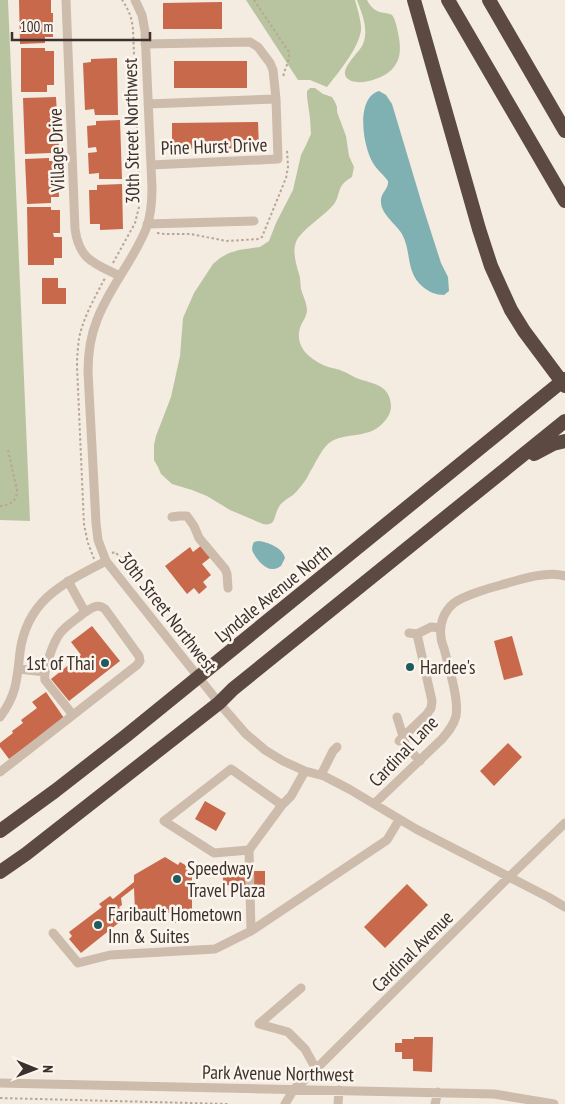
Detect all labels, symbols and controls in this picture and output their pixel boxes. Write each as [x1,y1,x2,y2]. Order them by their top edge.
scale bar [12,10,150,42]
text: 100 m [20,17,53,36]
street label: 30th Street Northwest [118,57,144,204]
street label: Village Drive [43,107,69,193]
street label: Pine Hurst Drive [160,132,268,160]
street label: Lyndale Avenue North [210,539,336,647]
street label: 30th Street Northwest [114,547,223,678]
place label: 1st of Thai [26,651,95,675]
place label: Hardee's [420,655,475,679]
marker: 1st of Thai [99,657,111,669]
marker: Hardee's [404,661,416,673]
street label: Cardinal Lane [363,710,443,791]
place label: Speedway Travel Plaza [187,856,265,902]
marker: Speedway Travel Plaza [171,873,183,885]
place label: Faribault Hometown Inn & Suites [108,902,242,948]
street label: Cardinal Avenue [366,905,458,997]
marker: Faribault Hometown Inn & Suites [92,919,104,931]
north arrow [10,1044,60,1094]
street label: Park Avenue Northwest [202,1060,355,1086]
text: N [39,1065,57,1073]

